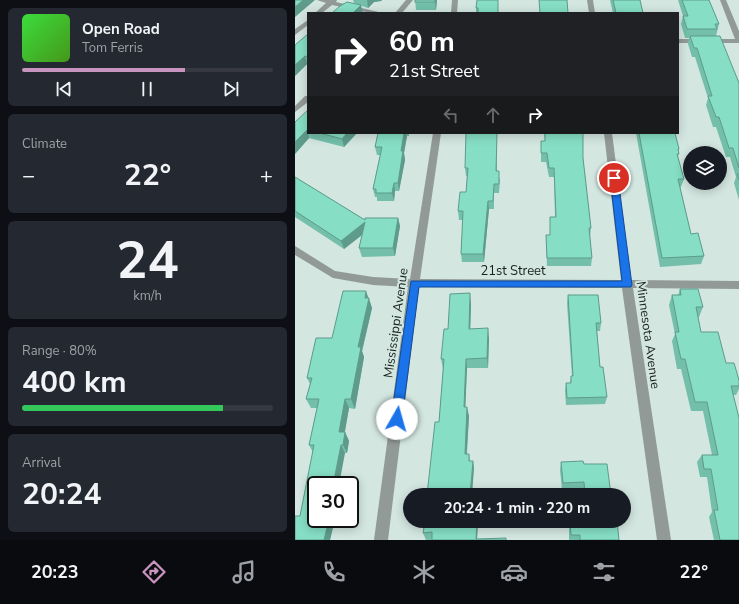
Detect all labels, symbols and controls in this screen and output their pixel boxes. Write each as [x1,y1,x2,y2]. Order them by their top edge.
text: Open Road [82,19,160,39]
text: 60 m [389,23,455,61]
icon: right [323,28,375,80]
text: Tom Ferris [82,39,143,57]
text: 21st Street [389,59,479,83]
icon: previous [53,78,75,100]
icon: pause [136,78,158,100]
icon: next [220,78,242,100]
icon: left [440,104,462,126]
icon: ahead [482,104,504,126]
icon: right [524,104,546,126]
text: Climate [22,135,67,153]
map controls [683,146,727,190]
button: layers [683,146,727,190]
text: 22° [124,155,171,196]
text: − [22,161,35,191]
text: + [260,161,273,191]
pin [597,161,631,195]
icon: arrive [603,167,625,189]
text: 24 [116,225,179,296]
street label: 21st Street [480,262,546,280]
street label: Mississippi Avenue [379,267,413,379]
street label: Minnesota Avenue [632,280,664,390]
text: km/h [133,287,162,305]
text: Range · 80% [22,342,97,360]
text: 400 km [22,362,127,403]
position arrow [376,398,418,440]
text: Arrival [22,454,61,472]
text: 20:24 [22,474,101,515]
speed limit sign: 30 [307,476,359,528]
text: 20:24 · 1 min · 220 m [444,498,590,518]
icon: directions [140,558,168,586]
icon: music [230,558,258,586]
icon: phone [320,558,348,586]
icon: climate [410,558,438,586]
icon: car [500,558,528,586]
icon: filters [590,558,618,586]
text: 20:23 [31,560,79,584]
text: 22° [680,560,708,584]

